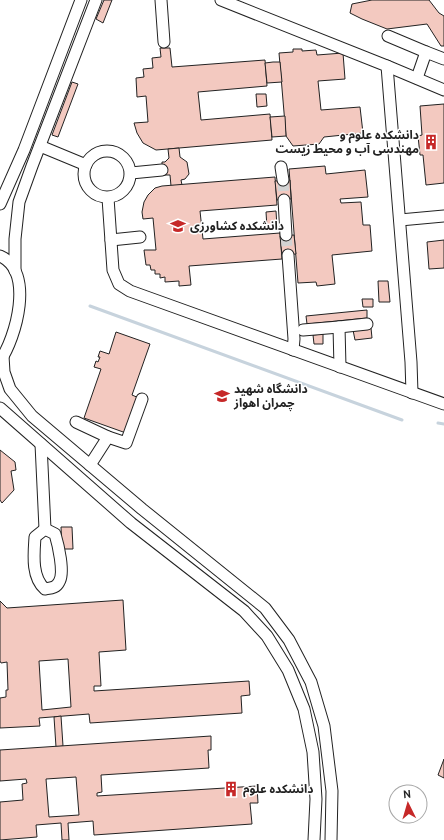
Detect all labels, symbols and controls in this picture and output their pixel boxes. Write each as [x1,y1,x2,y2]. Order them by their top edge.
place label: دانشکده علوم و مهندسی آب و محیط زیست [276,127,419,156]
building icon: دانشکده علوم و مهندسی آب و محیط زیست [422,133,440,151]
school or university icon: دانشکده کشاورزی [169,217,187,235]
place label: دانشکده کشاورزی [190,218,284,233]
place label: دانشگاه شهید چمران اهواز [233,381,308,412]
school or university icon: دانشگاه شهید چمران اهواز [213,387,231,405]
building icon: دانشکده علوم [222,780,240,798]
place label: دانشکده علوم [243,781,314,798]
north arrow [388,784,428,824]
text: N [403,787,412,801]

